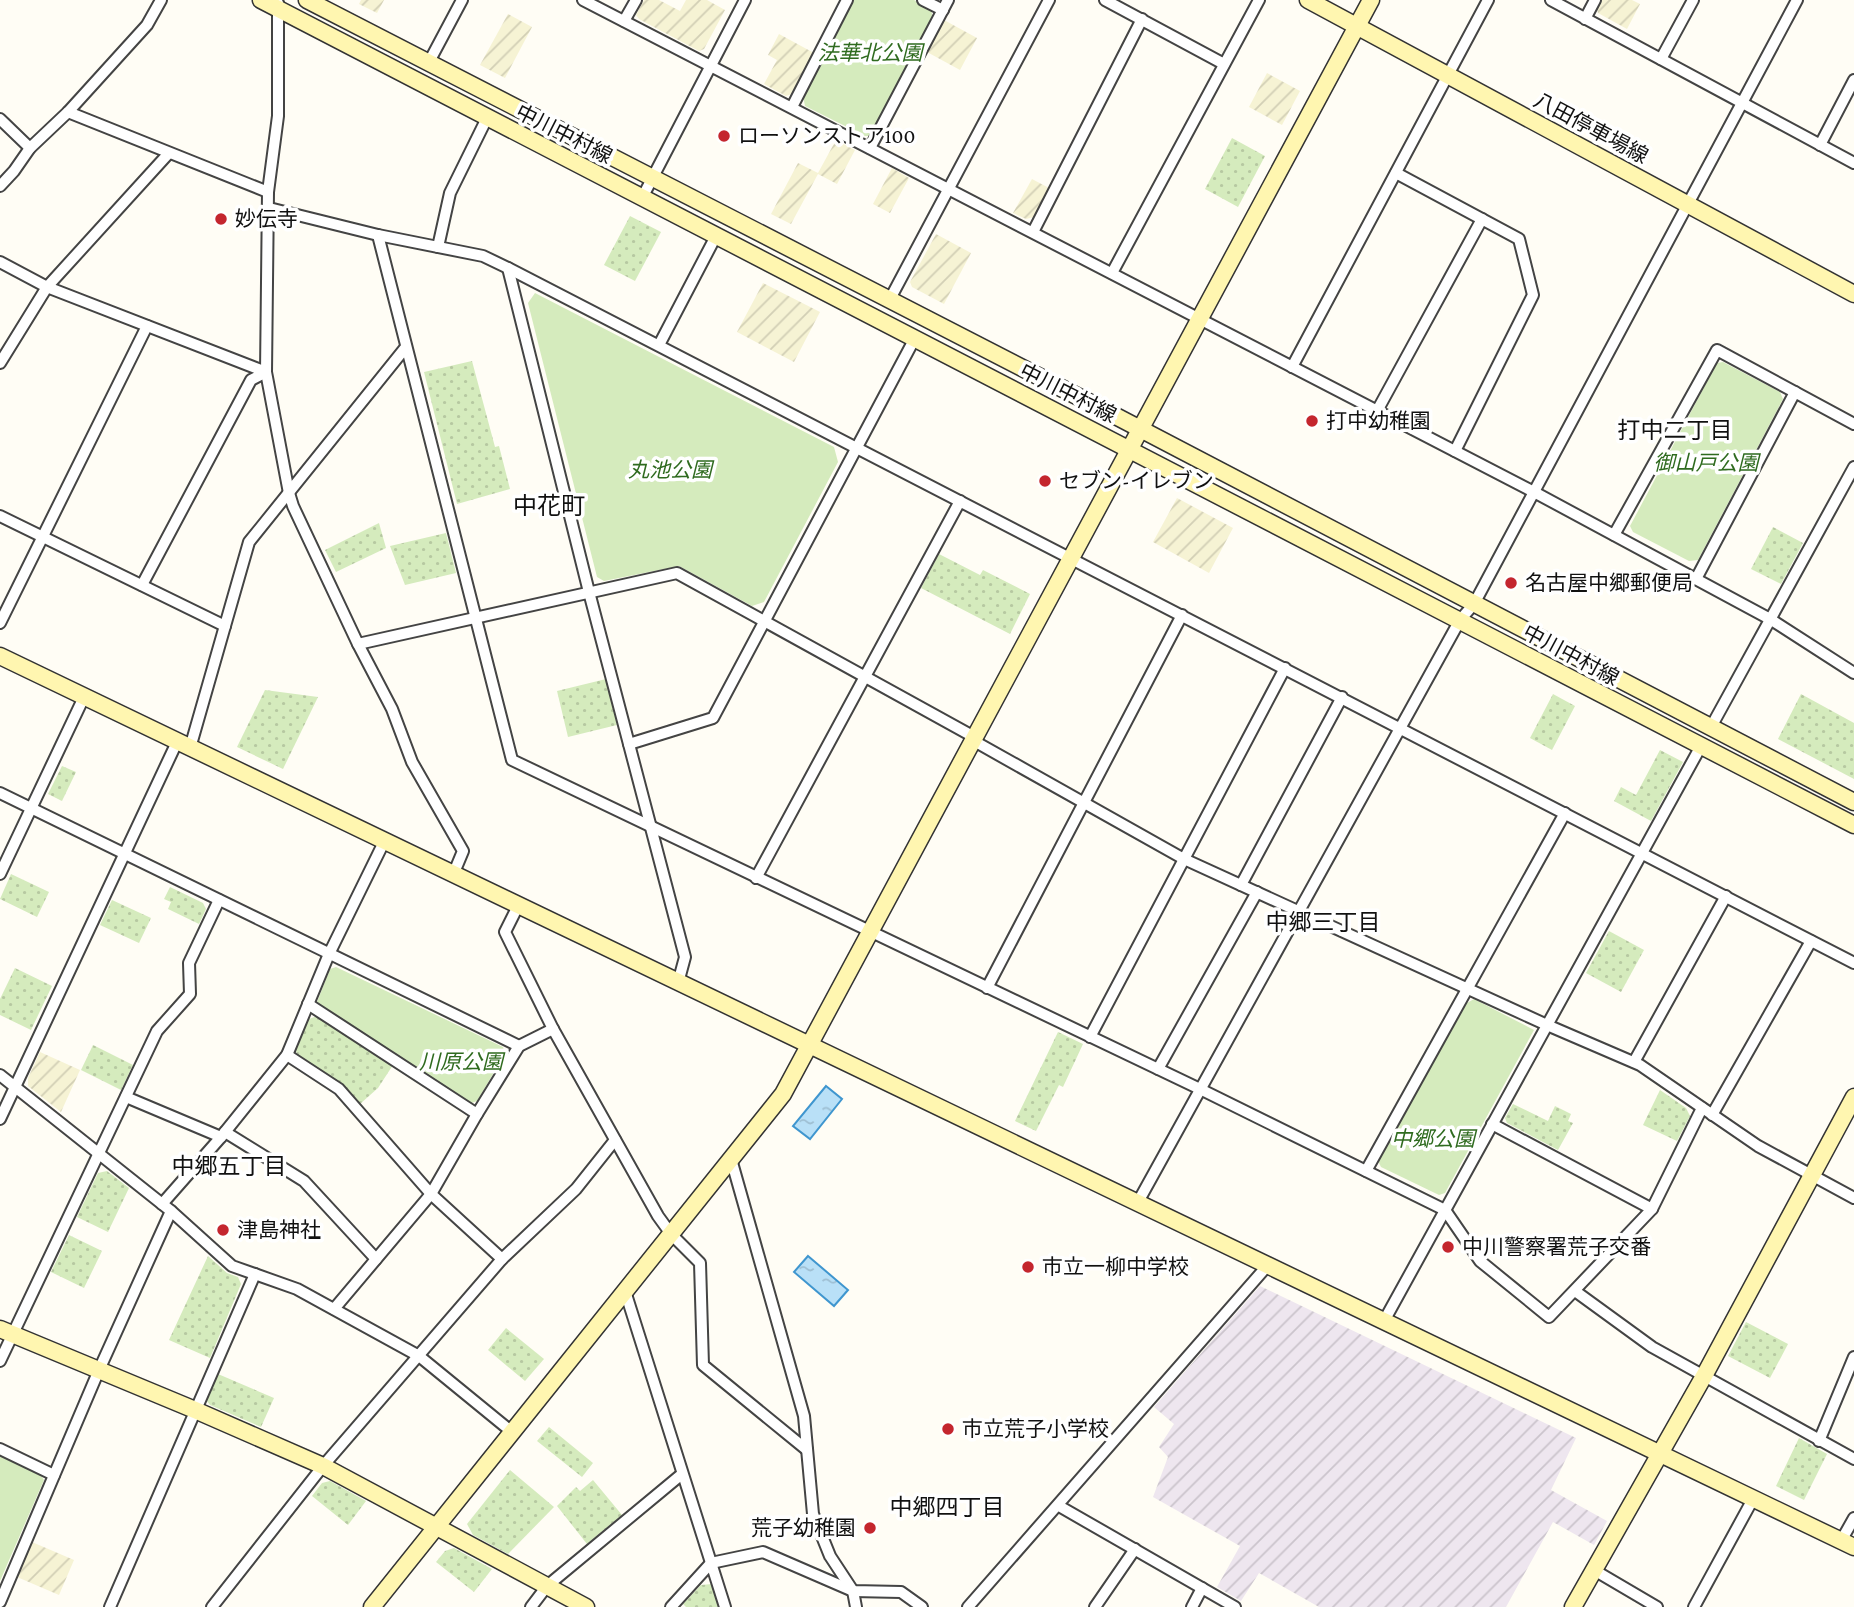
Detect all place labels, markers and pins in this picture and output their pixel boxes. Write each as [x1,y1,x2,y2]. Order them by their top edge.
place label: ローソンストア100 [738,124,915,148]
marker: ローソンストア100 [716,128,732,144]
place label: 妙伝寺 [235,207,298,231]
marker: 妙伝寺 [213,211,229,227]
place label: 打中幼稚園 [1326,409,1431,433]
marker: 打中幼稚園 [1304,413,1320,429]
place label: セブン-イレブン [1059,469,1214,493]
marker: セブン-イレブン [1037,473,1053,489]
place label: 名古屋中郷郵便局 [1525,571,1693,595]
marker: 名古屋中郷郵便局 [1503,575,1519,591]
place label: 津島神社 [237,1218,321,1242]
marker: 津島神社 [215,1222,231,1238]
place label: 中川警察署荒子交番 [1462,1235,1651,1259]
marker: 中川警察署荒子交番 [1440,1239,1456,1255]
place label: 市立一柳中学校 [1042,1255,1189,1279]
marker: 市立一柳中学校 [1020,1259,1036,1275]
place label: 市立荒子小学校 [962,1417,1109,1441]
marker: 市立荒子小学校 [940,1421,956,1437]
place label: 荒子幼稚園 [751,1516,856,1540]
marker: 荒子幼稚園 [862,1520,878,1536]

